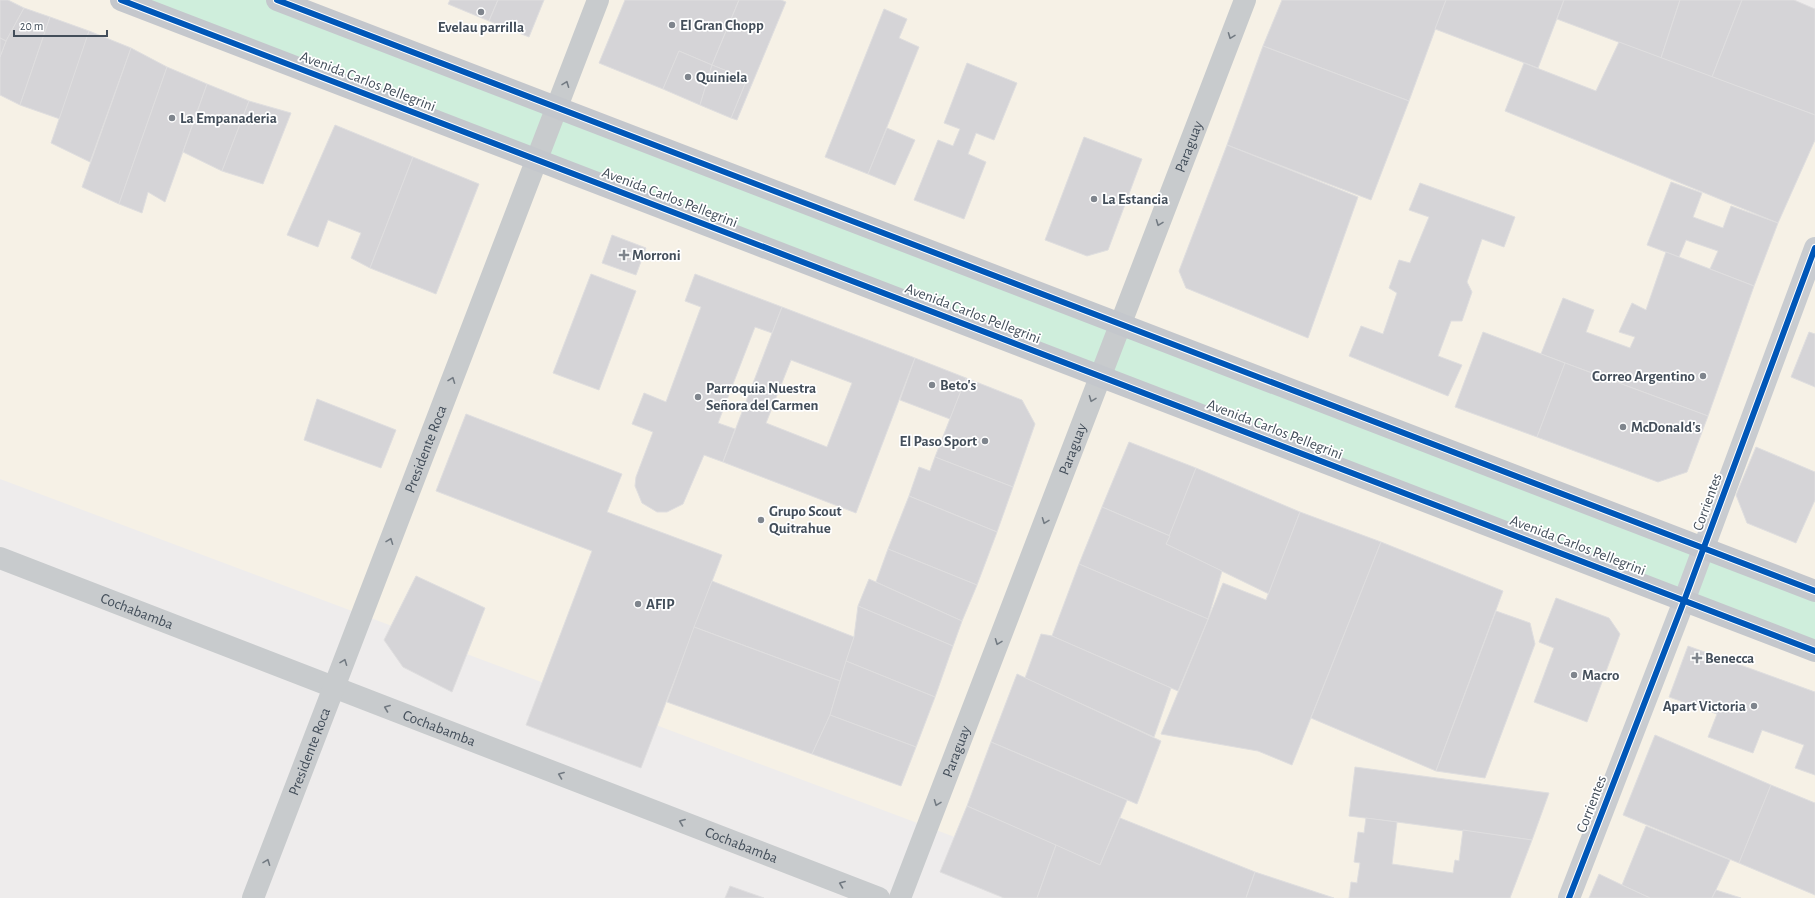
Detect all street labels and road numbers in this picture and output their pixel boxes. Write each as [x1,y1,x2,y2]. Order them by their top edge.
street label: Avenida Carlos Pellegrini [298,49,438,114]
street label: Paraguay [1172,118,1206,175]
street label: Avenida Carlos Pellegrini [600,165,740,230]
street label: Avenida Carlos Pellegrini [903,281,1043,346]
street label: Avenida Carlos Pellegrini [1205,397,1345,462]
street label: Presidente Roca [402,403,450,495]
street label: Paraguay [1056,421,1090,477]
street label: Corrientes [1690,472,1725,533]
street label: Avenida Carlos Pellegrini [1508,513,1648,578]
street label: Cochabamba [98,591,175,632]
street label: Presidente Roca [286,706,333,798]
street label: Cochabamba [401,708,478,749]
street label: Paraguay [940,723,974,780]
street label: Corrientes [1574,774,1609,835]
street label: Cochabamba [703,824,780,866]

